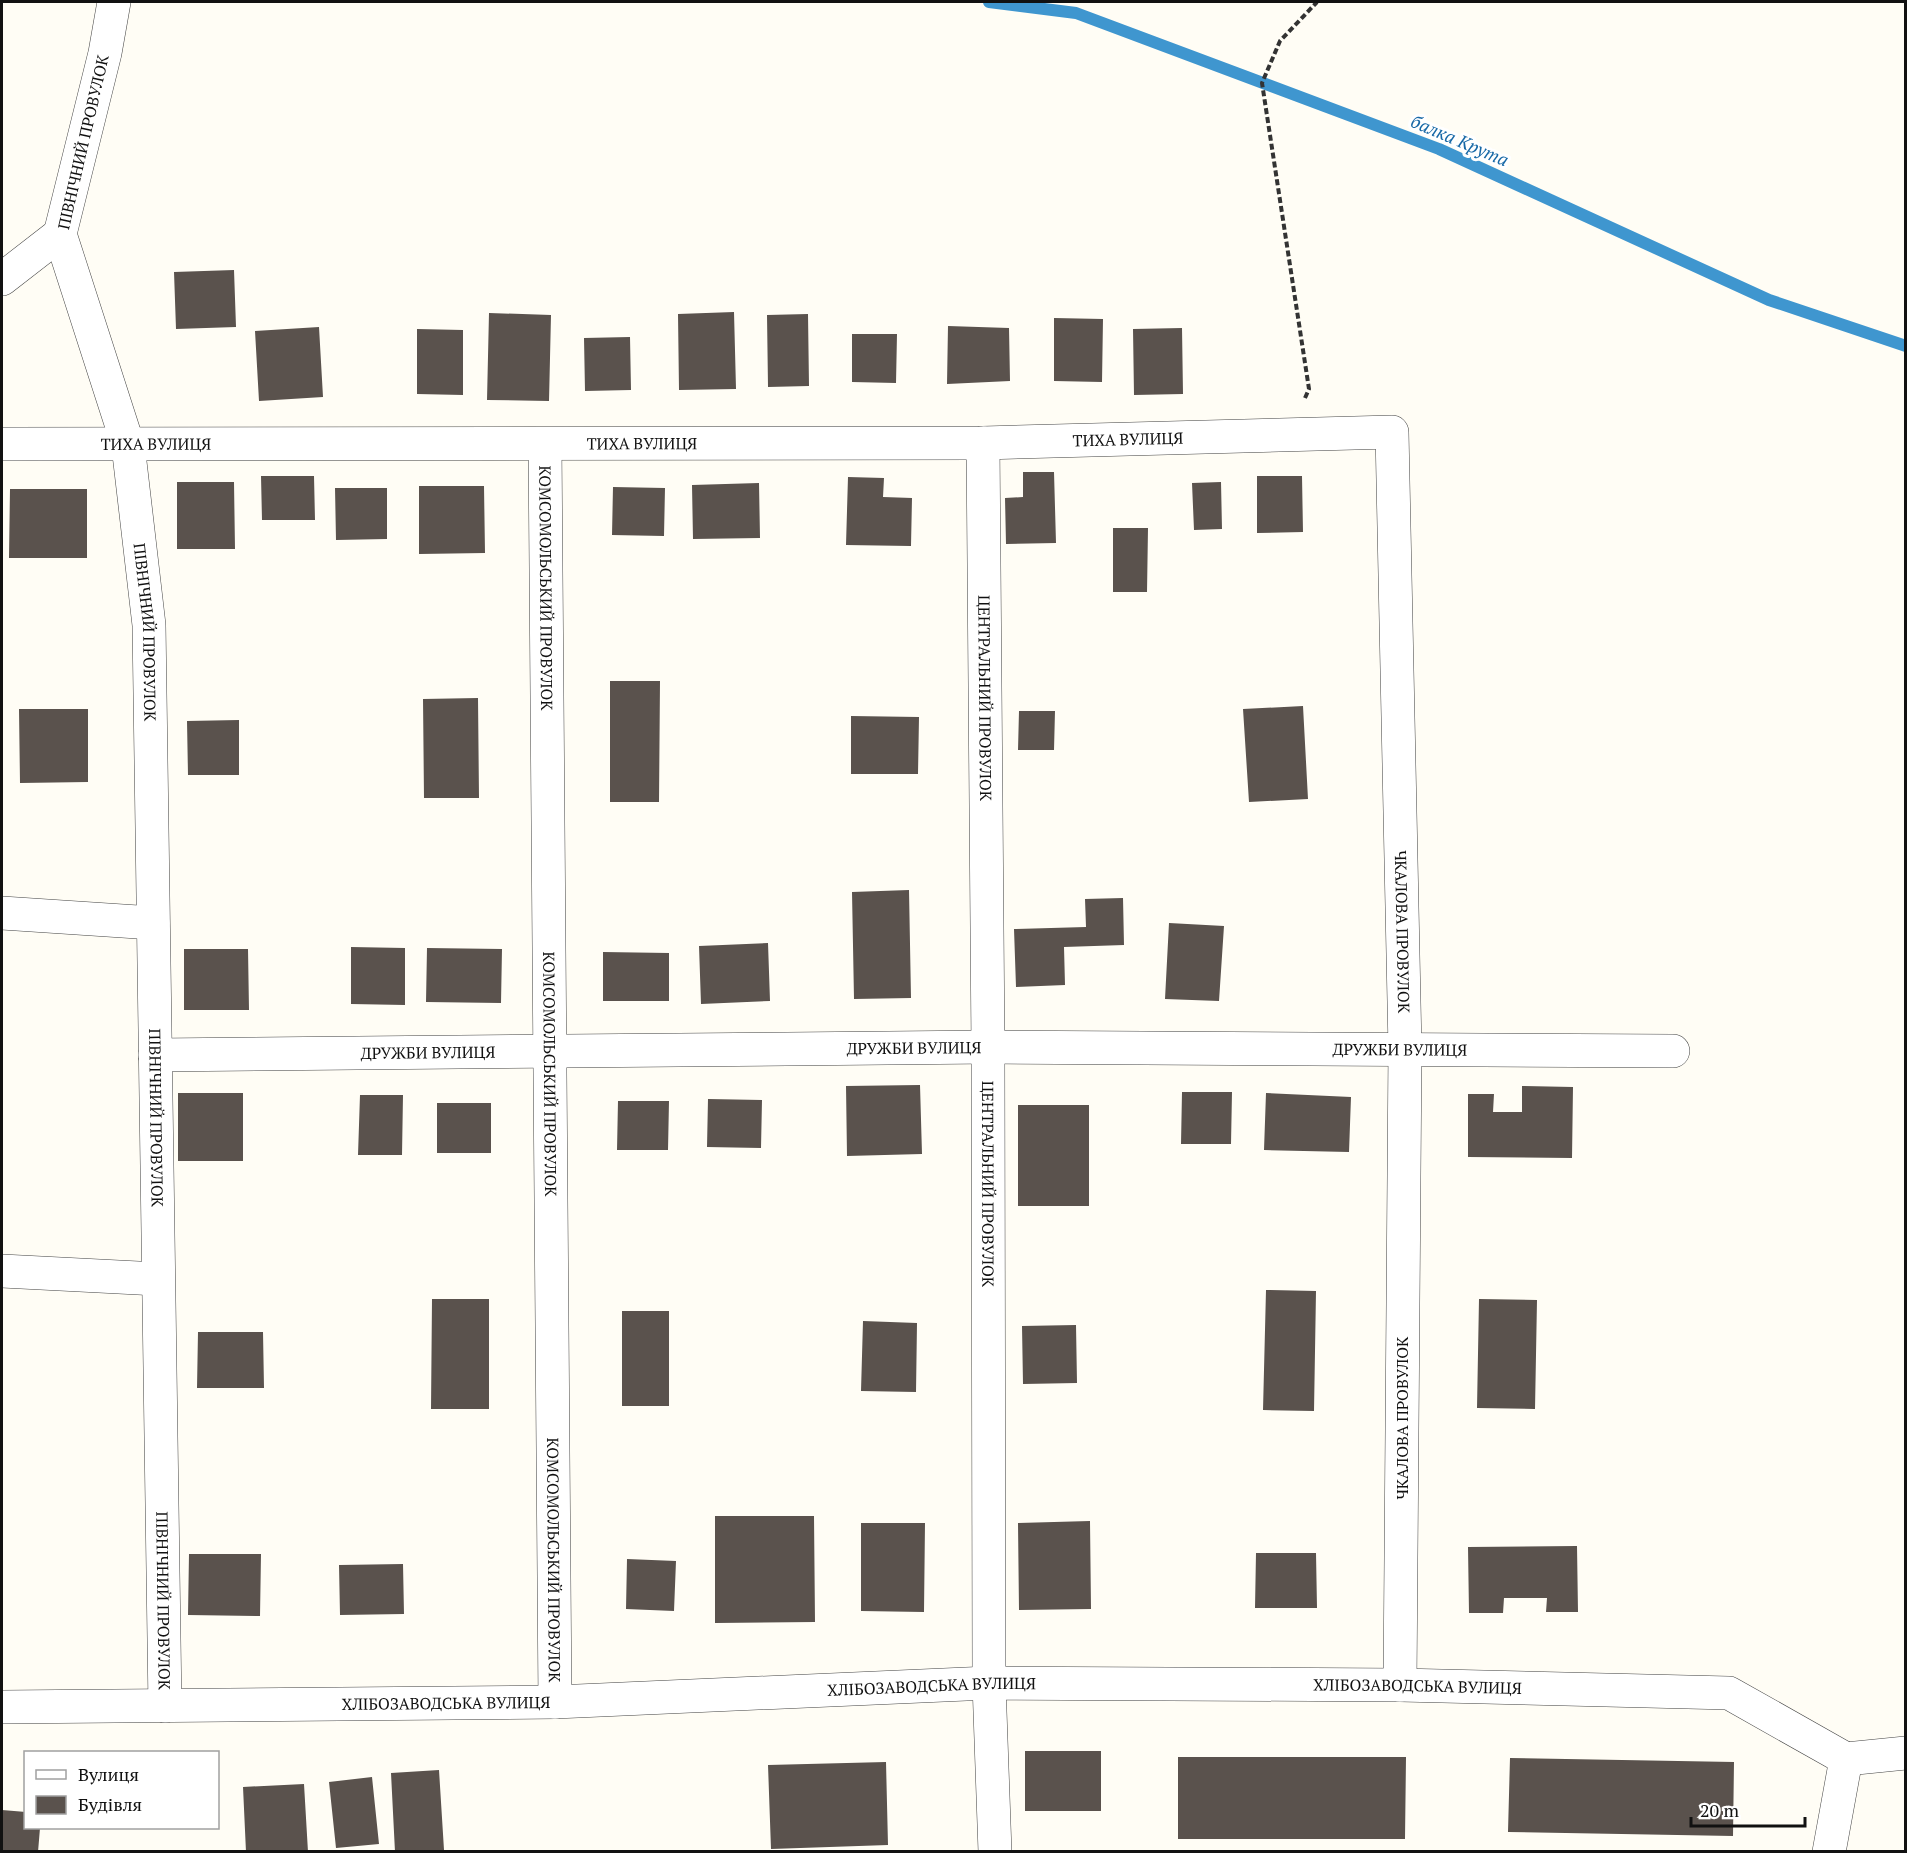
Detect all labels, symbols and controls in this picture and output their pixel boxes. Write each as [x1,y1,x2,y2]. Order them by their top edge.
street label: ПІВНІЧНИЙ ПРОВУЛОК [52,52,114,232]
water label: балка Крута [1407,109,1513,171]
street label: ТИХА ВУЛИЦЯ [1072,427,1184,452]
street label: ТИХА ВУЛИЦЯ [587,432,697,454]
street label: ТИХА ВУЛИЦЯ [101,433,211,455]
street label: КОМСОМОЛЬСЬКИЙ ПРОВУЛОК [534,465,558,711]
street label: ПІВНІЧНИЙ ПРОВУЛОК [129,542,161,722]
street label: ЦЕНТРАЛЬНИЙ ПРОВУЛОК [973,595,997,802]
street label: ЧКАЛОВА ПРОВУЛОК [1390,850,1415,1014]
street label: КОМСОМОЛЬСЬКИЙ ПРОВУЛОК [538,951,562,1197]
street label: ПІВНІЧНИЙ ПРОВУЛОК [144,1028,169,1208]
street label: ДРУЖБИ ВУЛИЦЯ [847,1036,981,1059]
street label: ДРУЖБИ ВУЛИЦЯ [1333,1038,1467,1061]
street label: ДРУЖБИ ВУЛИЦЯ [361,1041,495,1064]
street label: ЦЕНТРАЛЬНИЙ ПРОВУЛОК [977,1081,999,1288]
street label: ЧКАЛОВА ПРОВУЛОК [1391,1336,1413,1499]
street label: КОМСОМОЛЬСЬКИЙ ПРОВУЛОК [542,1437,566,1683]
street label: ПІВНІЧНИЙ ПРОВУЛОК [151,1511,176,1691]
street label: ХЛІБОЗАВОДСЬКА ВУЛИЦЯ [827,1672,1036,1701]
street label: ХЛІБОЗАВОДСЬКА ВУЛИЦЯ [1313,1674,1522,1699]
street label: ХЛІБОЗАВОДСЬКА ВУЛИЦЯ [342,1691,550,1715]
legend [24,1751,219,1829]
text: Вулиця [78,1762,139,1786]
scale bar [1691,1790,1805,1828]
text: Будівля [78,1792,142,1816]
text: 20 m [1700,1798,1740,1822]

